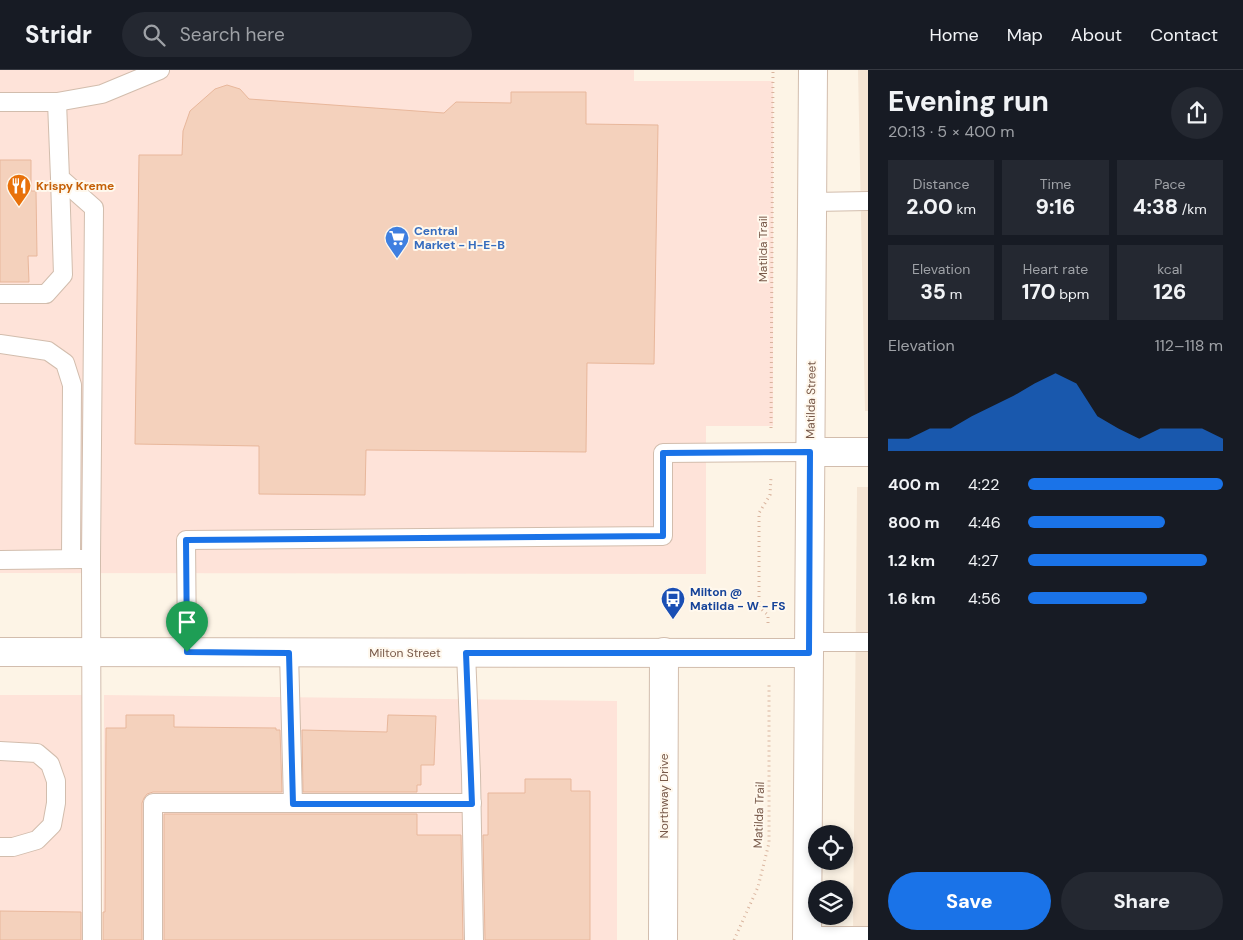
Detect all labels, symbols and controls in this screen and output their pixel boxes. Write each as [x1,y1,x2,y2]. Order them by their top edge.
search box [122,12,472,57]
text: Stridr [25,19,92,50]
icon: search [140,21,168,49]
text: Search here [180,22,285,47]
text: Home [929,23,979,47]
text: Map [1007,23,1043,47]
text: About [1071,23,1122,47]
text: Contact [1150,23,1218,47]
text: Evening run [888,83,1049,120]
button: share [1171,87,1223,139]
text: 20:13 · 5 × 400 m [888,121,1015,142]
restaurant icon: Krispy Kreme [6,173,32,207]
text: Distance [913,175,970,193]
text: Time [1040,175,1071,193]
text: Pace [1154,175,1186,193]
place label: Krispy Kreme [36,178,114,194]
text: 2.00 [906,193,953,221]
text: 9:16 [1036,193,1075,221]
text: 4:38 [1133,193,1178,221]
text: km [953,200,976,218]
text: /km [1178,200,1207,218]
street label: Matilda Trail [755,216,771,282]
place label: Central Market - H-E-B [414,223,505,253]
supermarket icon: Central Market - H-E-B [384,225,410,259]
text: Elevation [912,260,970,278]
text: Heart rate [1023,260,1088,278]
text: kcal [1157,260,1182,278]
text: 35 [920,278,946,306]
text: 170 [1022,278,1056,306]
text: 126 [1153,278,1186,306]
text: m [946,285,962,303]
text: bpm [1056,285,1089,303]
text: Elevation [888,335,955,356]
text: 112–118 m [1155,335,1223,356]
street label: Matilda Street [802,361,820,439]
text: 400 m [888,474,940,495]
text: 4:22 [968,474,999,495]
text: 800 m [888,512,939,533]
text: 4:46 [968,512,1001,533]
text: 1.2 km [888,550,935,571]
text: 4:27 [968,550,998,571]
place label: Milton @ Matilda - W - FS [690,584,785,614]
bus stop icon: Milton @ Matilda - W - FS [660,586,686,620]
text: 1.6 km [888,588,936,609]
text: 4:56 [968,588,1001,609]
pin [166,601,208,652]
icon: arrive [173,608,201,636]
street label: Milton Street [369,645,441,661]
street label: Northway Drive [656,753,672,839]
street label: Matilda Trail [750,781,768,849]
map controls [808,825,853,925]
button: locate [808,825,853,870]
button: Save [888,872,1051,930]
button: Share [1061,872,1223,930]
button: layers [808,880,853,925]

